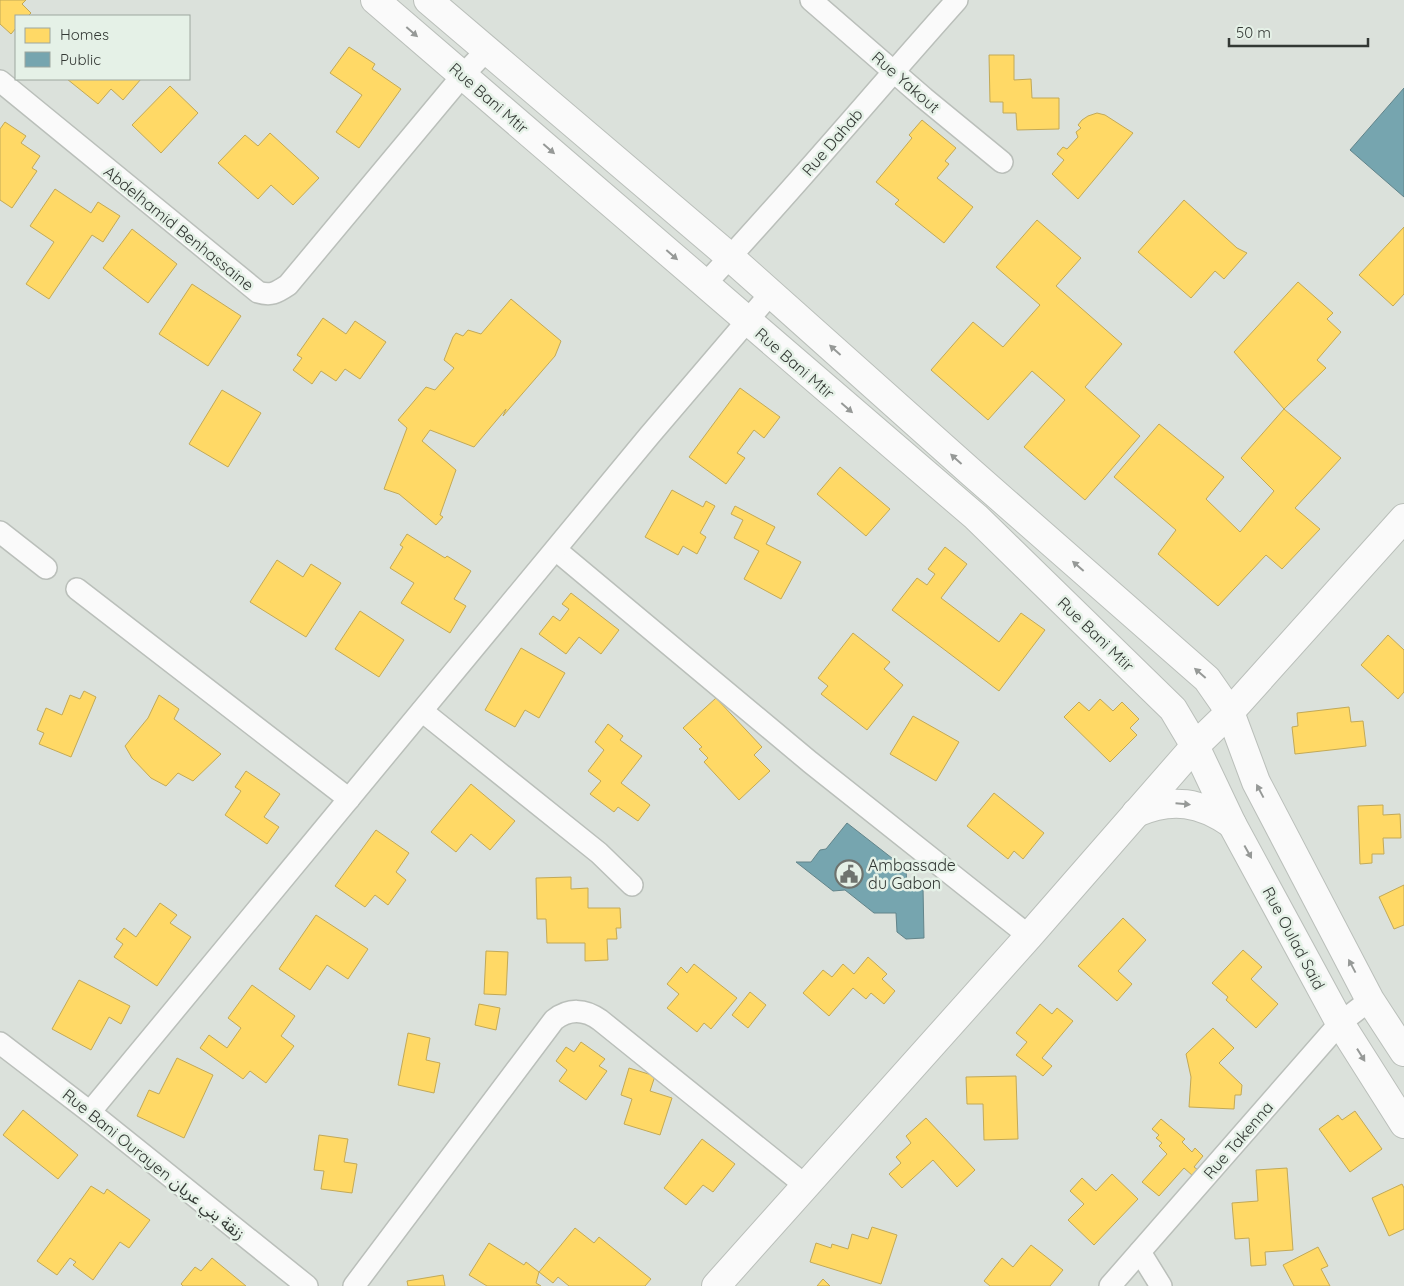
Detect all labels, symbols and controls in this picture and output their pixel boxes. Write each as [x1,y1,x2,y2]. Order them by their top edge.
legend [15,15,190,80]
scale bar [1229,15,1368,47]
text: 50 m [1236,23,1271,42]
text: Homes [60,25,109,44]
one-way arrow [406,26,418,38]
street label: Rue Yakout [868,47,944,117]
text: Public [60,50,101,69]
street label: Rue Bani Mtir [445,58,533,138]
street label: Rue Dahab [797,104,867,180]
one-way arrow [543,143,555,154]
street label: Abdelhamid Benhassaine [100,161,258,295]
one-way arrow [666,249,679,260]
street label: Rue Bani Mtir [751,323,839,403]
one-way arrow [828,345,841,356]
one-way arrow [841,402,854,413]
one-way arrow [950,453,962,465]
one-way arrow [1072,561,1084,572]
street label: Rue Bani Mtir [1054,593,1138,675]
one-way arrow [1195,667,1207,679]
one-way arrow [1256,784,1265,797]
one-way arrow [1176,801,1192,809]
one-way arrow [1244,844,1252,859]
place label: Ambassade du Gabon [868,855,956,893]
public building icon: Ambassade du Gabon [834,859,864,889]
street label: Rue Oulad Said [1258,883,1330,993]
one-way arrow [1348,958,1356,973]
one-way arrow [1356,1049,1365,1062]
street label: Rue Bani Ourayen زنقة بني عريان [57,1084,249,1246]
street label: Rue Takenna [1199,1097,1277,1183]

